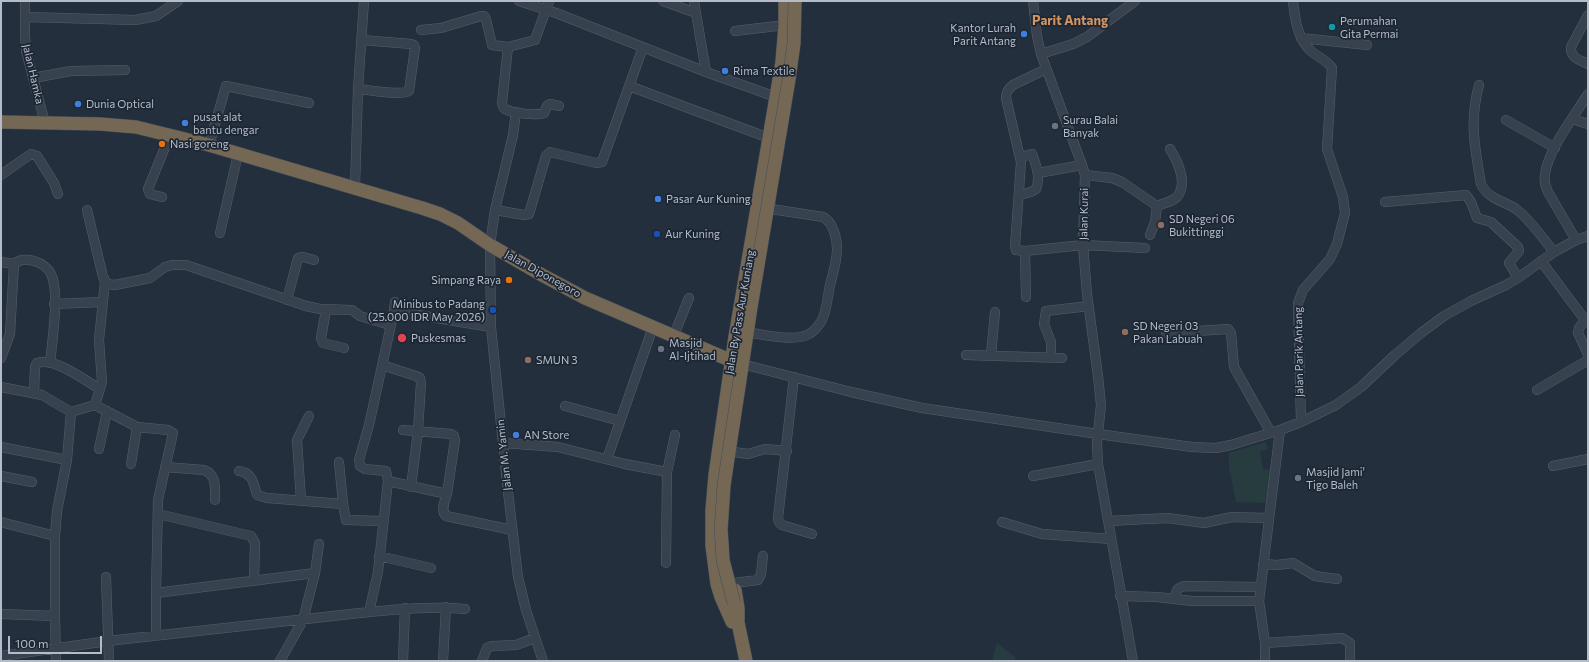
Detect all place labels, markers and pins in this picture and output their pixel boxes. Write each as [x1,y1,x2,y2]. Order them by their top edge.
place label: Perumahan Gita Permai [1340,14,1398,40]
place label: Kantor Lurah Parit Antang [950,21,1016,47]
marker: Perumahan Gita Permai [1327,22,1337,32]
marker: Kantor Lurah Parit Antang [1019,29,1029,39]
place label: Rima Textile [733,64,794,78]
marker: Rima Textile [720,66,730,76]
place label: Dunia Optical [86,97,154,111]
marker: Dunia Optical [73,99,83,109]
place label: pusat alat bantu dengar [193,110,259,136]
place label: Surau Balai Banyak [1063,113,1118,139]
marker: pusat alat bantu dengar [180,118,190,128]
marker: Surau Balai Banyak [1050,121,1060,131]
place label: Nasi goreng [170,137,229,151]
marker: Nasi goreng [157,139,167,149]
place label: Pasar Aur Kuning [666,192,751,206]
marker: Pasar Aur Kuning [653,194,663,204]
place label: SD Negeri 06 Bukittinggi [1169,212,1235,238]
marker: SD Negeri 06 Bukittinggi [1156,220,1166,230]
place label: Aur Kuning [665,227,720,241]
marker: Aur Kuning [652,229,662,239]
place label: Simpang Raya [431,273,501,287]
marker: Simpang Raya [504,275,514,285]
place label: Minibus to Padang (25.000 IDR May 2026) [368,297,485,323]
marker: Minibus to Padang (25.000 IDR May 2026) [488,305,498,315]
place label: SD Negeri 03 Pakan Labuah [1133,319,1203,345]
marker: SD Negeri 03 Pakan Labuah [1120,327,1130,337]
place label: Puskesmas [411,331,466,345]
marker: Puskesmas [396,332,408,344]
place label: Masjid Al-Ijtihad [669,336,716,362]
marker: Masjid Al-Ijtihad [656,344,666,354]
place label: SMUN 3 [536,353,578,367]
marker: SMUN 3 [523,355,533,365]
place label: AN Store [524,428,569,442]
marker: AN Store [511,430,521,440]
place label: Masjid Jami' Tigo Baleh [1306,465,1365,491]
marker: Masjid Jami' Tigo Baleh [1293,473,1303,483]

